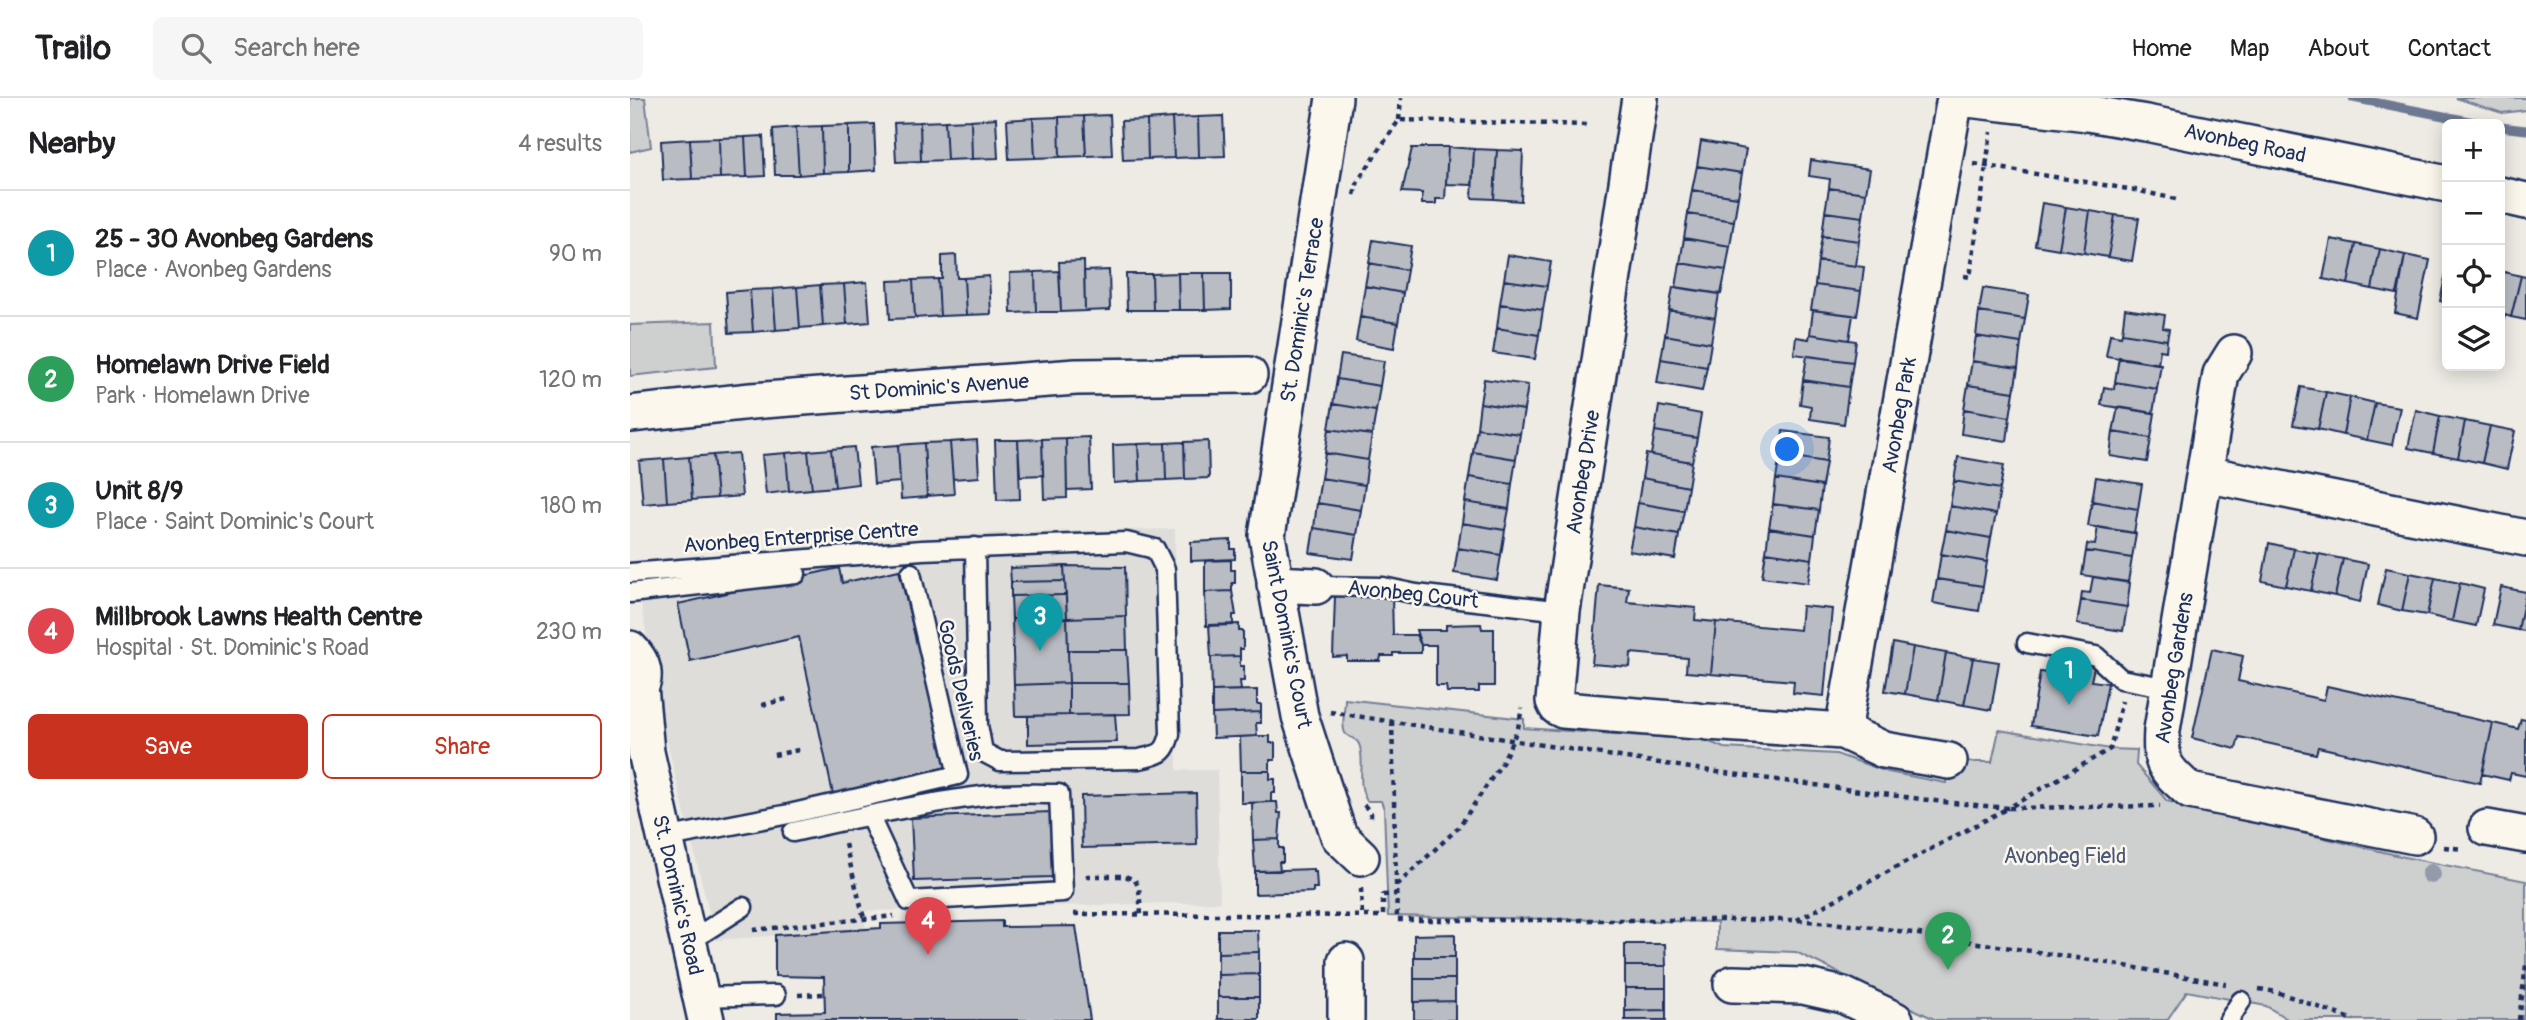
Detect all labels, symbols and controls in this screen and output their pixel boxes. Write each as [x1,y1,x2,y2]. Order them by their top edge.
search box [153,17,643,80]
text: Trailo [35,28,111,69]
icon: search [177,29,215,67]
text: Search here [233,32,360,64]
text: Home [2131,34,2192,63]
text: Map [2230,34,2270,63]
text: About [2308,34,2370,63]
text: Contact [2408,34,2491,63]
street label: Avonbeg Road [2181,117,2308,170]
map controls [2442,119,2505,371]
button: + [2442,119,2505,182]
text: Nearby [28,125,115,162]
text: 4 results [518,129,602,158]
button: − [2442,182,2505,245]
street label: St. Dominic's Terrace [1275,215,1331,404]
text: 25 - 30 Avonbeg Gardens [95,223,373,255]
text: 1 [47,239,56,268]
text: 90 m [549,239,602,268]
button: locate [2442,245,2505,308]
text: Place · Avonbeg Gardens [95,255,331,284]
button: layers [2442,308,2505,371]
text: Homelawn Drive Field [95,349,330,381]
street label: Avonbeg Park [1876,355,1923,475]
text: 2 [45,365,57,394]
text: 120 m [539,365,602,394]
street label: St Dominic's Avenue [848,368,1031,407]
text: Park · Homelawn Drive [95,381,309,410]
street label: Avonbeg Drive [1560,407,1607,536]
your location [1770,432,1804,466]
text: Unit 8/9 [95,475,184,507]
text: 3 [45,491,57,520]
text: 180 m [540,491,602,520]
text: Place · Saint Dominic's Court [95,507,374,536]
street label: Avonbeg Enterprise Centre [683,516,920,559]
street label: Saint Dominic's Court [1255,538,1318,731]
street label: Avonbeg Court [1346,574,1480,615]
street label: Avonbeg Gardens [2149,590,2200,746]
pin: 3 [1017,593,1063,651]
text: Millbrook Lawns Health Centre [95,601,422,633]
text: 4 [44,617,58,646]
text: 230 m [536,617,602,646]
street label: Goods Deliveries [931,617,990,764]
text: Hospital · St. Dominic's Road [95,633,369,662]
pin: 1 [2046,647,2092,705]
button: Save [28,714,308,779]
button: Share [322,714,602,779]
street label: St. Dominic's Road [646,812,709,978]
park label: Avonbeg Field [2004,843,2126,870]
pin: 4 [905,897,951,955]
pin: 2 [1925,912,1971,970]

